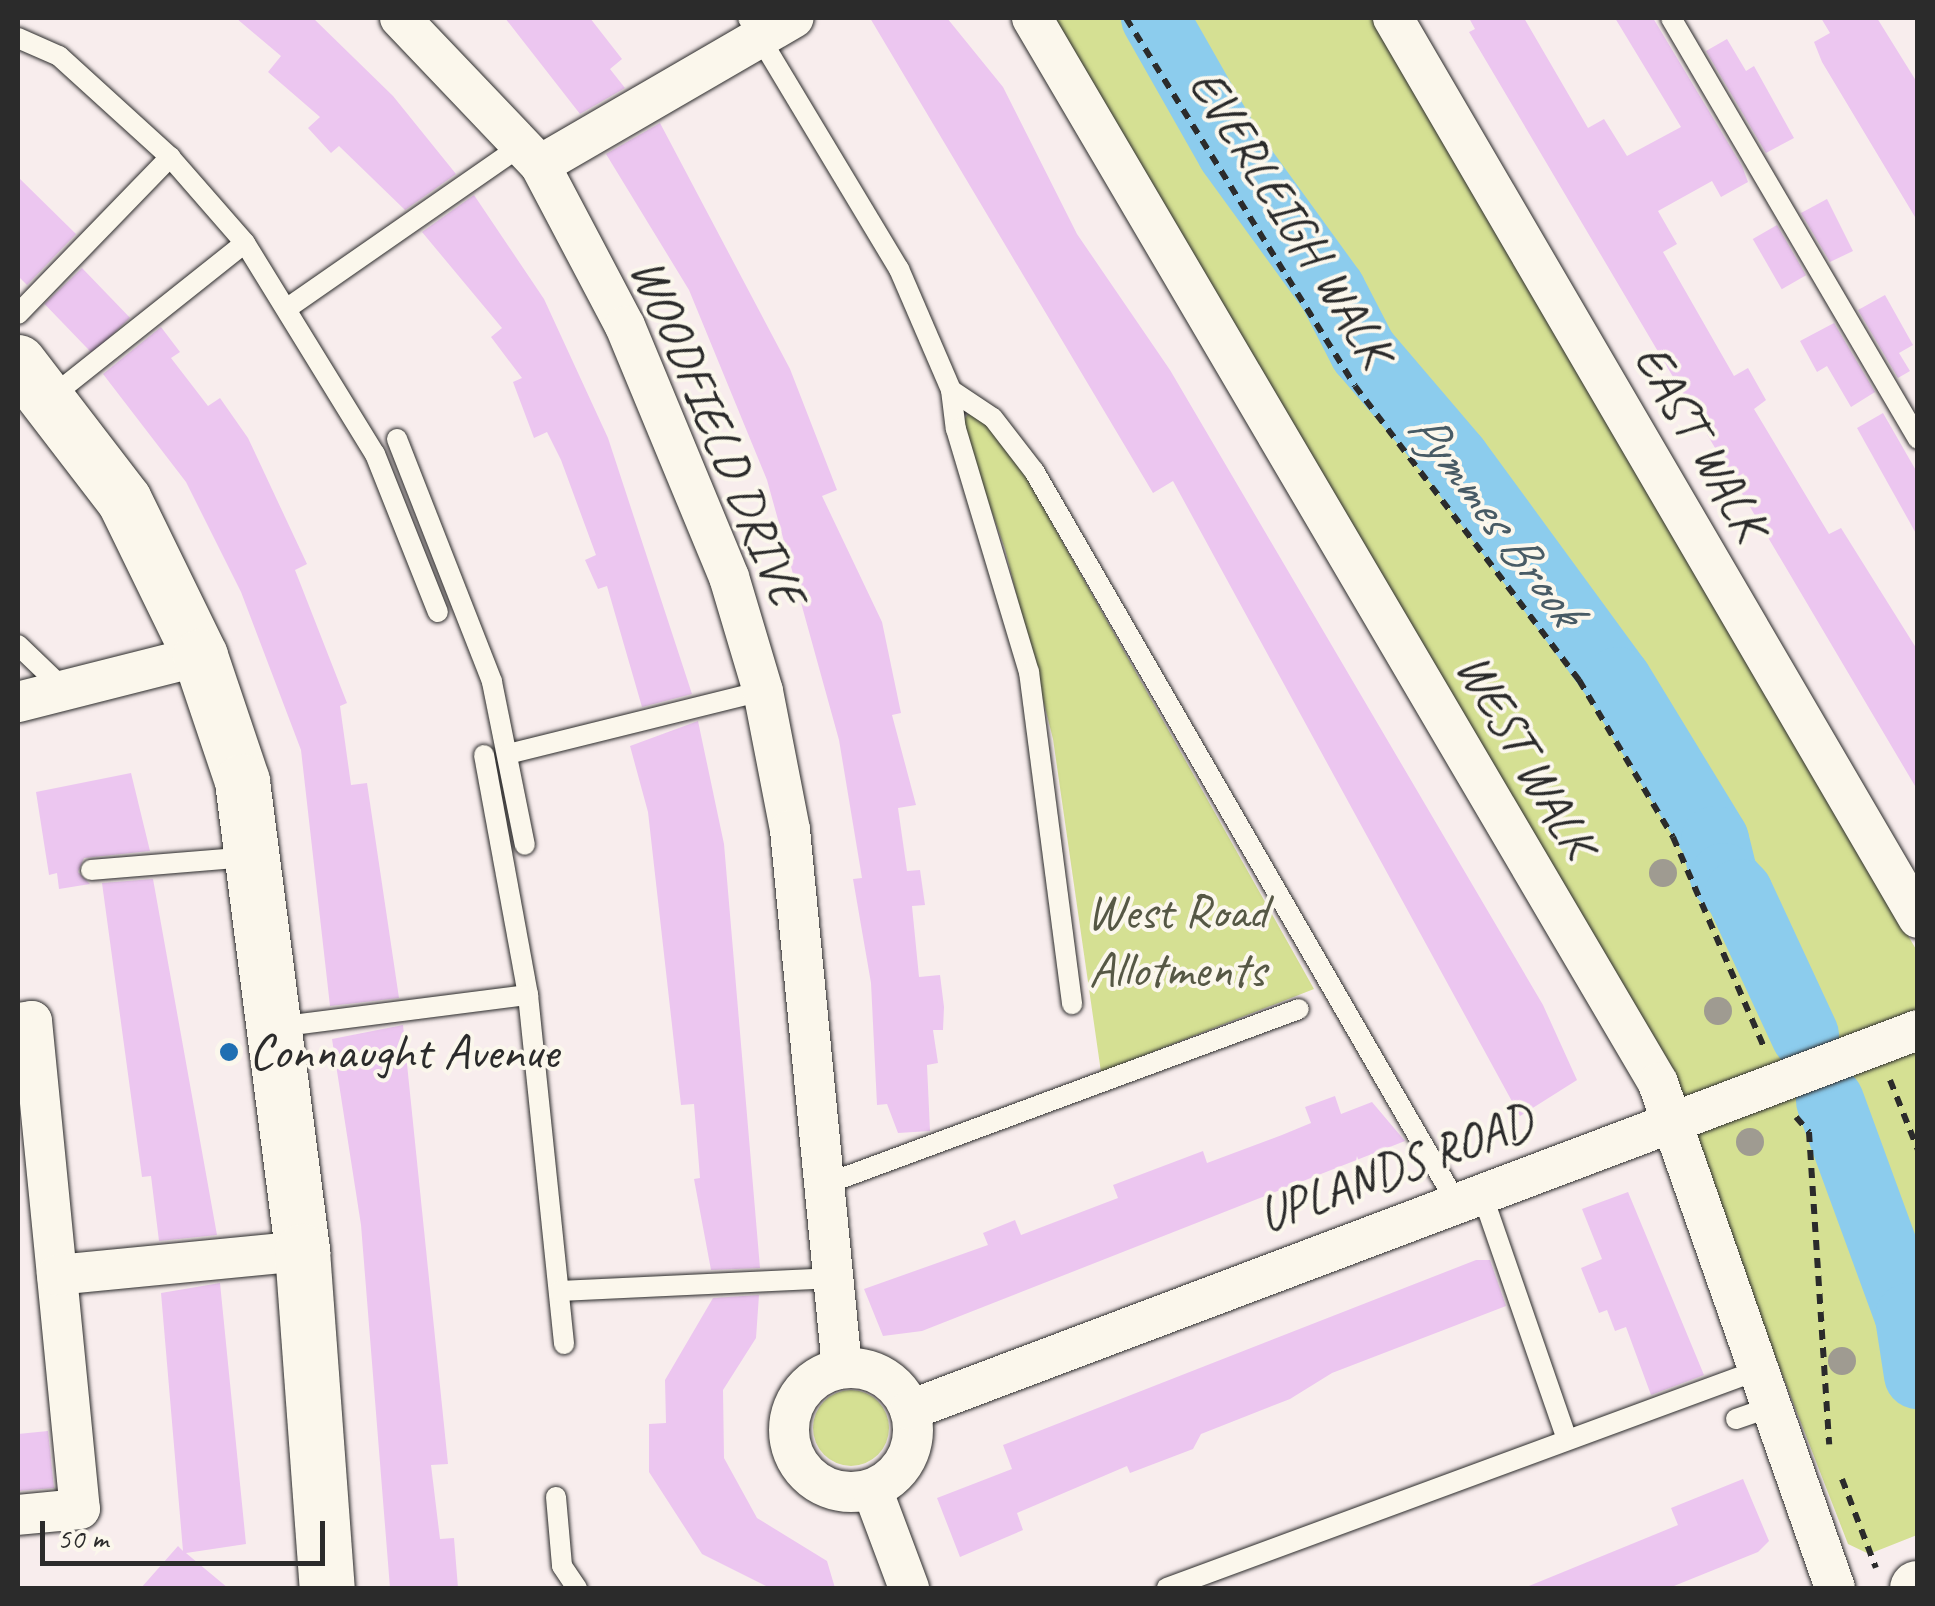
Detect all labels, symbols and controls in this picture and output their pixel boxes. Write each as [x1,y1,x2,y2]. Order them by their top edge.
street label: EVERLEIGH WALK [1177,59,1405,375]
street label: WOODFIELD DRIVE [618,250,818,614]
street label: EAST WALK [1621,333,1781,549]
water label: Pymmes Brook [1394,399,1596,637]
street label: WEST WALK [1444,643,1608,867]
park label: West Road Allotments [1086,881,1268,998]
place label: Connaught Avenue [249,1022,558,1082]
marker: Connaught Avenue [218,1041,240,1063]
street label: UPLANDS ROAD [1249,1090,1541,1246]
scale bar [45,1501,330,1563]
text: 50 m [57,1519,108,1557]

